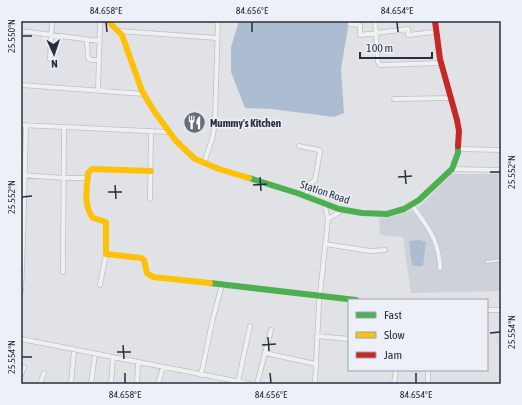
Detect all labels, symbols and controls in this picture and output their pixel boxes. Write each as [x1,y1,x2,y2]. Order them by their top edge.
text: 84.658°E [90,5,123,16]
text: 84.656°E [236,5,269,16]
text: 84.654°E [381,5,414,16]
text: 25.550°N [6,19,17,53]
north arrow [34,34,74,74]
scale bar [360,34,432,60]
text: 100 m [366,41,393,55]
text: N [51,58,58,70]
restaurant icon: Mummy's Kitchen [181,110,207,136]
place label: Mummy's Kitchen [210,117,281,129]
text: 25.552°N [506,155,517,189]
street label: Station Road [299,178,351,206]
text: 25.552°N [6,180,17,214]
legend [348,299,488,371]
text: Fast [384,308,402,322]
text: 25.554°N [506,315,517,349]
text: Slow [384,328,405,342]
text: 25.554°N [6,340,17,374]
text: Jam [384,348,402,362]
text: 84.658°E [109,389,142,400]
text: 84.656°E [255,389,288,400]
text: 84.654°E [400,389,433,400]

